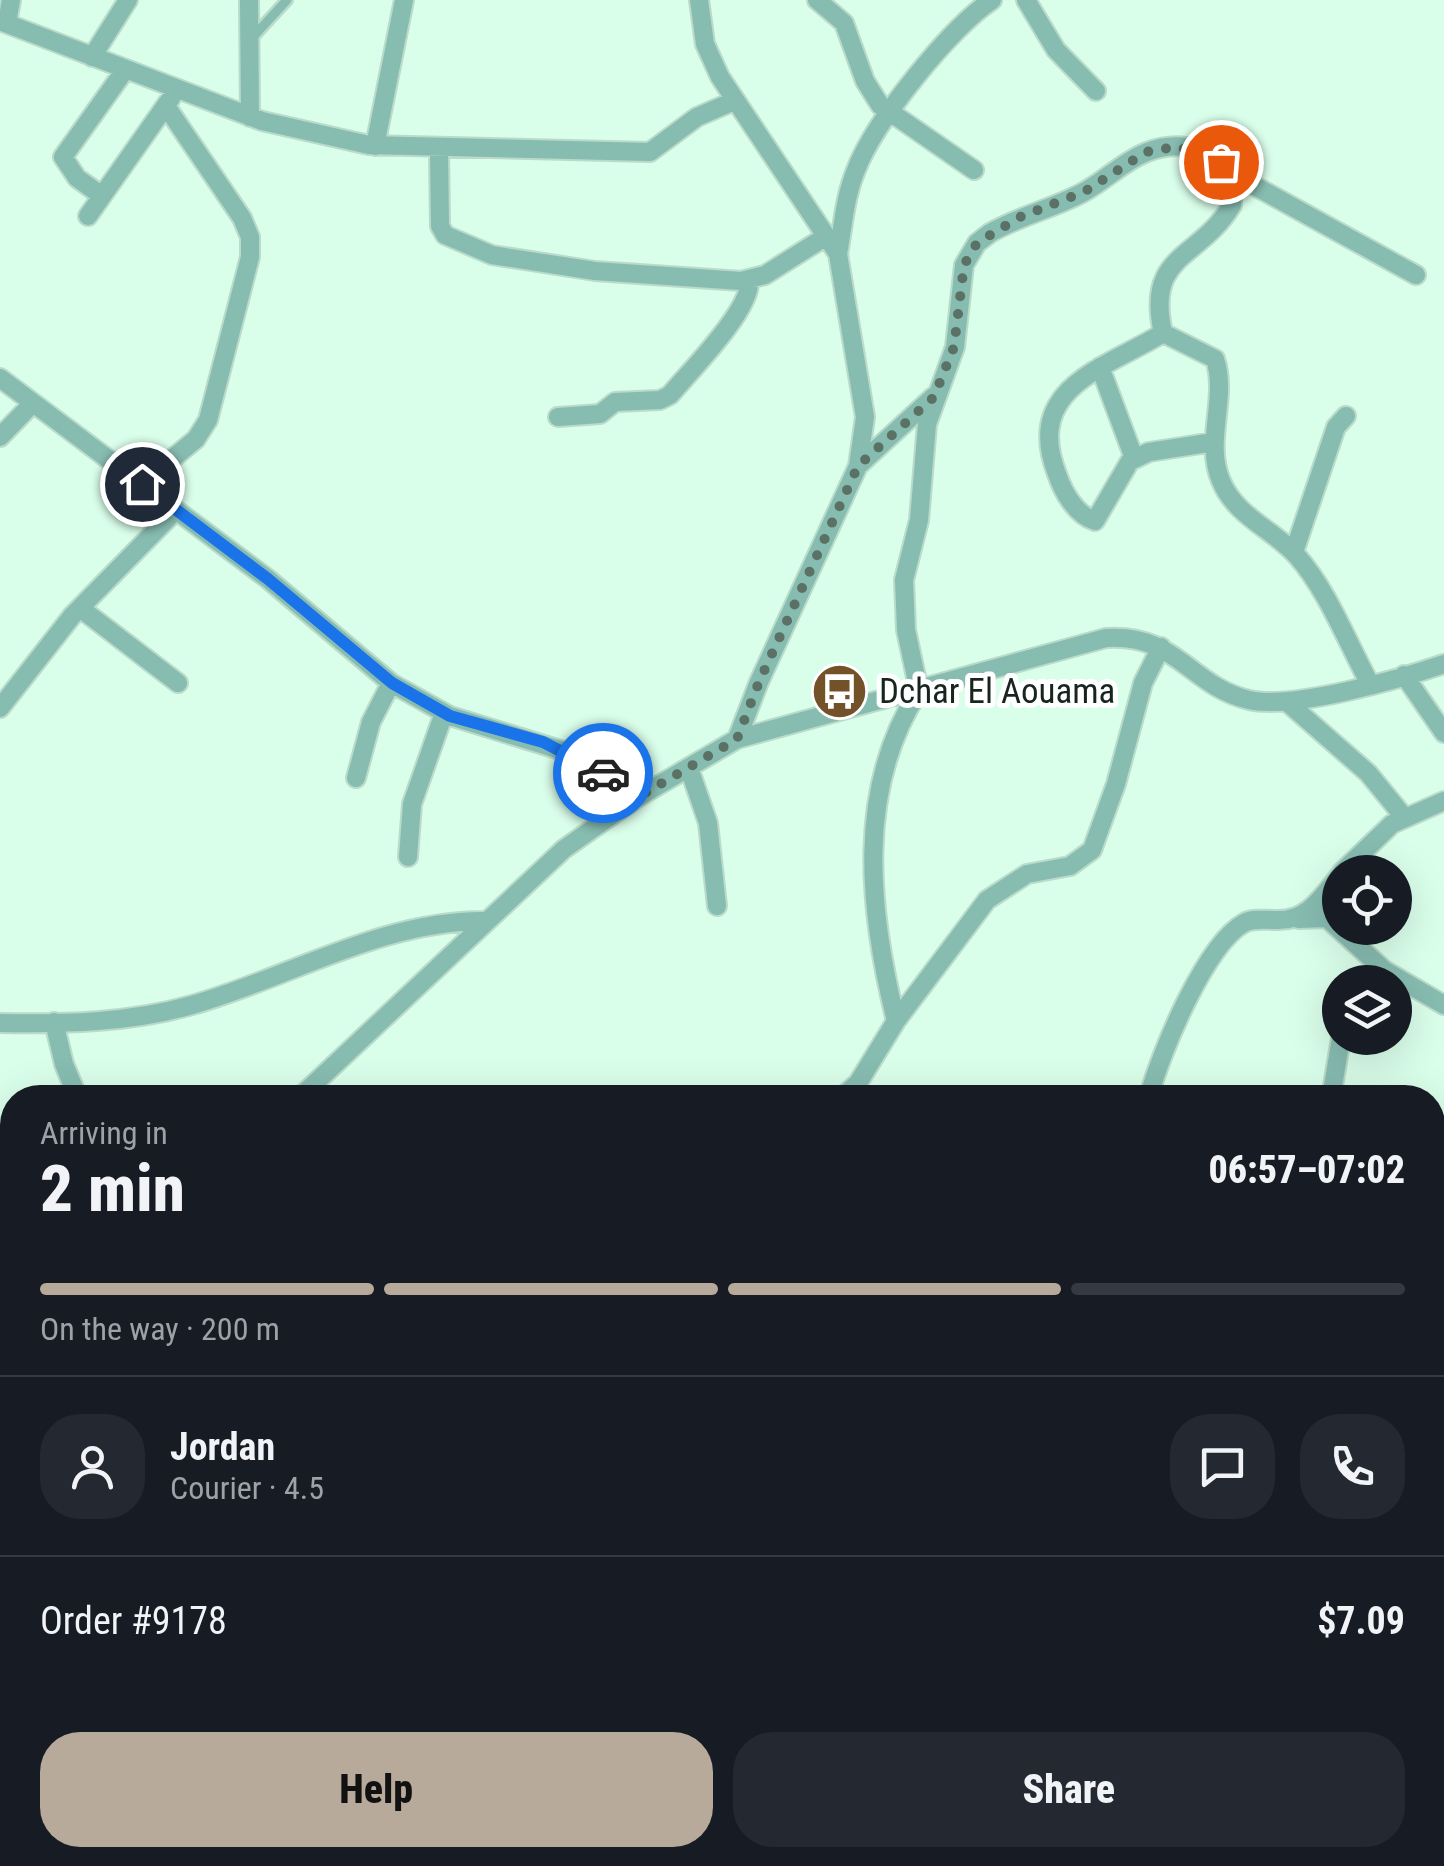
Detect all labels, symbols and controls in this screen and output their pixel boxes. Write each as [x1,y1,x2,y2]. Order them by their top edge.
pin [1179,120,1264,205]
icon: bag [1194,135,1249,190]
pin [100,442,185,527]
icon: home [115,457,170,512]
bus stop icon: Dchar El Aouama [810,661,870,721]
place label: Dchar El Aouama [879,671,1115,712]
courier [553,723,653,823]
icon: car [576,746,631,801]
map controls [1322,855,1412,1055]
button: locate [1322,855,1412,945]
button: layers [1322,965,1412,1055]
text: Arriving in [40,1114,168,1152]
text: 06:57–07:02 [1208,1148,1405,1192]
text: 2 min [40,1151,185,1227]
text: On the way · 200 m [40,1310,280,1348]
button: person [40,1414,145,1519]
button: chat [1170,1414,1275,1519]
button: phone [1300,1414,1405,1519]
text: Jordan [170,1425,275,1469]
text: Courier · 4.5 [170,1469,324,1507]
text: Order #9178 [40,1599,227,1643]
text: $7.09 [1317,1599,1405,1643]
button: Help [40,1732,713,1847]
button: Share [733,1732,1405,1847]

